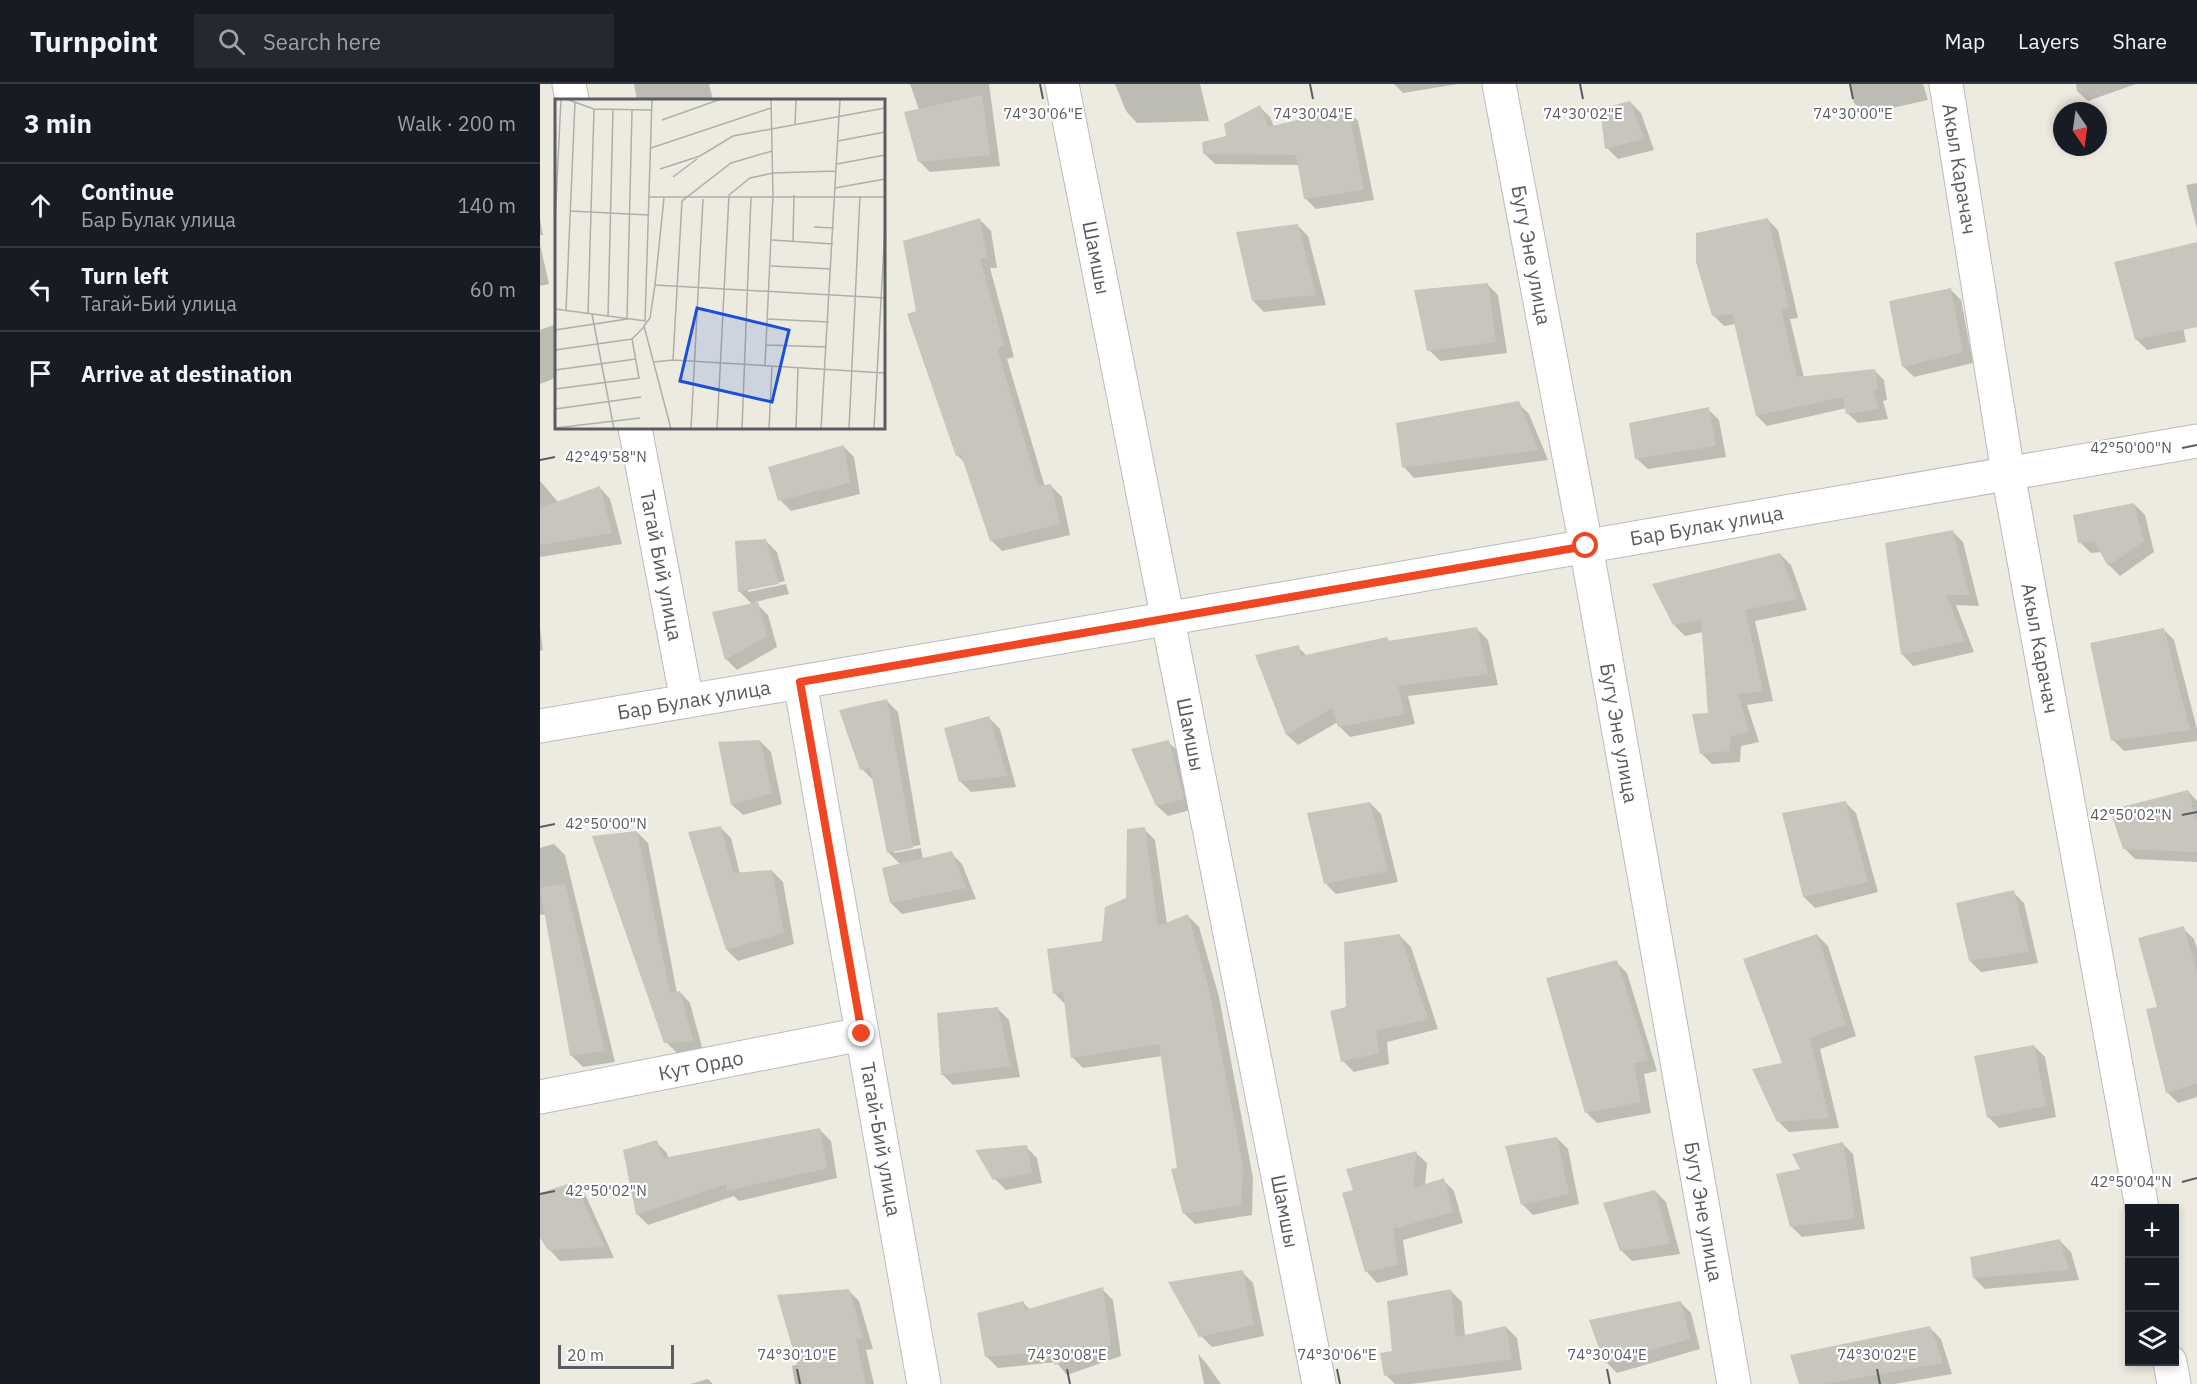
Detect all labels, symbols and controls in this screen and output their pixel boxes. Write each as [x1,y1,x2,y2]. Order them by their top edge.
search box [194,14,614,68]
text: Turnpoint [30,23,158,60]
icon: search [215,25,248,58]
text: Search here [263,27,381,56]
text: Map [1945,27,1985,55]
text: Layers [2018,27,2080,55]
text: Share [2113,27,2167,55]
inset map [555,99,885,429]
street label: Акыл Карачач [1936,101,1984,236]
north arrow [2053,102,2107,156]
text: 74°30'06"E [1003,104,1083,123]
text: 74°30'04"E [1273,104,1353,123]
text: 74°30'02"E [1543,104,1623,123]
text: 74°30'00"E [1813,104,1893,123]
text: 3 min [24,106,92,140]
text: Walk · 200 m [398,110,516,137]
text: Continue [81,177,174,206]
street label: Бугу Эне улица [1505,183,1558,327]
icon: ahead [24,189,57,222]
text: 140 m [458,192,516,219]
text: Бар Булак улица [81,206,236,233]
street label: Шамшы [1076,219,1117,297]
text: Turn left [81,261,169,290]
icon: left [24,273,57,306]
text: 60 m [470,276,516,303]
text: Тагай-Бий улица [81,290,237,317]
icon: arrive [24,357,57,390]
text: Arrive at destination [81,359,292,388]
text: 42°50'00"N [2090,438,2172,457]
text: 42°49'58"N [565,447,647,466]
street label: Тагай Бий улица [634,488,689,643]
street label: Бар Булак улица [1628,499,1786,552]
route start [1572,532,1598,558]
street label: Акыл Карачач [2015,581,2066,716]
street label: Бугу Эне улица [1594,661,1645,805]
street label: Бар Булак улица [615,673,773,726]
street label: Шамшы [1171,695,1212,773]
text: 42°50'02"N [2090,805,2172,824]
text: 42°50'00"N [565,814,647,833]
route end [848,1020,874,1046]
street label: Кут Ордо [656,1044,746,1087]
street label: Тагай-Бий улица [854,1060,908,1219]
street label: Бугу Эне улица [1678,1139,1730,1284]
street label: Шамшы [1265,1172,1306,1250]
text: 42°50'04"N [2090,1172,2172,1191]
text: 42°50'02"N [565,1181,647,1200]
map controls [2125,1204,2179,1366]
button: + [2125,1204,2179,1258]
button: − [2125,1258,2179,1312]
button: layers [2125,1312,2179,1366]
scale bar [558,1342,674,1370]
text: 20 m [567,1345,604,1365]
text: 74°30'10"E [757,1345,837,1364]
text: 74°30'08"E [1027,1345,1107,1364]
text: 74°30'06"E [1297,1345,1377,1364]
text: 74°30'04"E [1567,1345,1647,1364]
text: 74°30'02"E [1837,1345,1917,1364]

